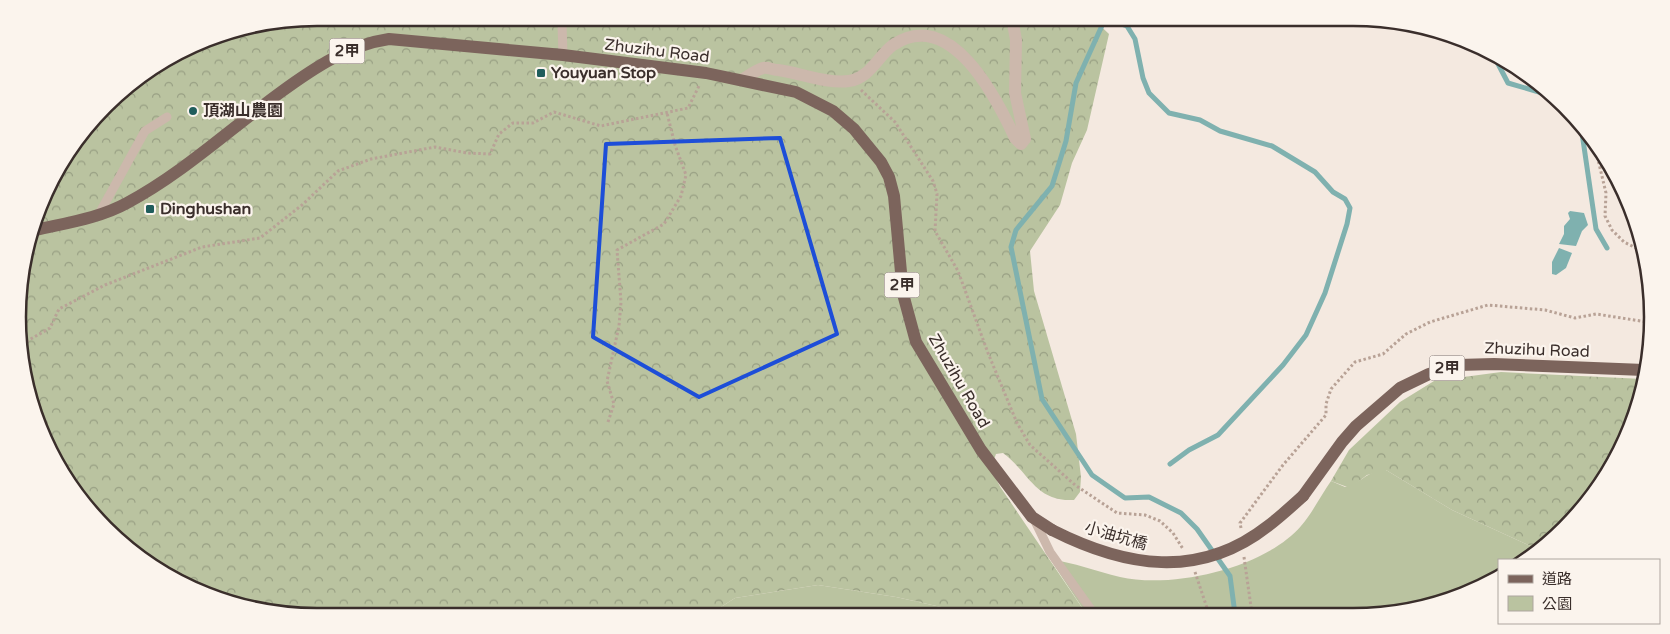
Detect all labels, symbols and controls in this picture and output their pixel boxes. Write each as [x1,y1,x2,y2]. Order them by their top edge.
street label: Zhuzihu Road [603,35,711,67]
road number: 2甲 [330,38,364,64]
place label: Youyuan Stop [551,63,656,83]
marker: Youyuan Stop [535,67,547,79]
place label: 頂湖山農園 [203,101,283,121]
marker: 頂湖山農園 [187,105,199,117]
place label: Dinghushan [160,199,251,219]
marker: Dinghushan [144,203,156,215]
road number: 2甲 [884,272,920,298]
street label: Zhuzihu Road [924,330,994,432]
street label: Zhuzihu Road [1484,338,1590,362]
road number: 2甲 [1430,356,1464,380]
street label: 小油坑橋 [1082,518,1150,554]
legend [1498,559,1660,624]
text: 道路 [1542,570,1572,588]
text: 公園 [1542,595,1572,613]

